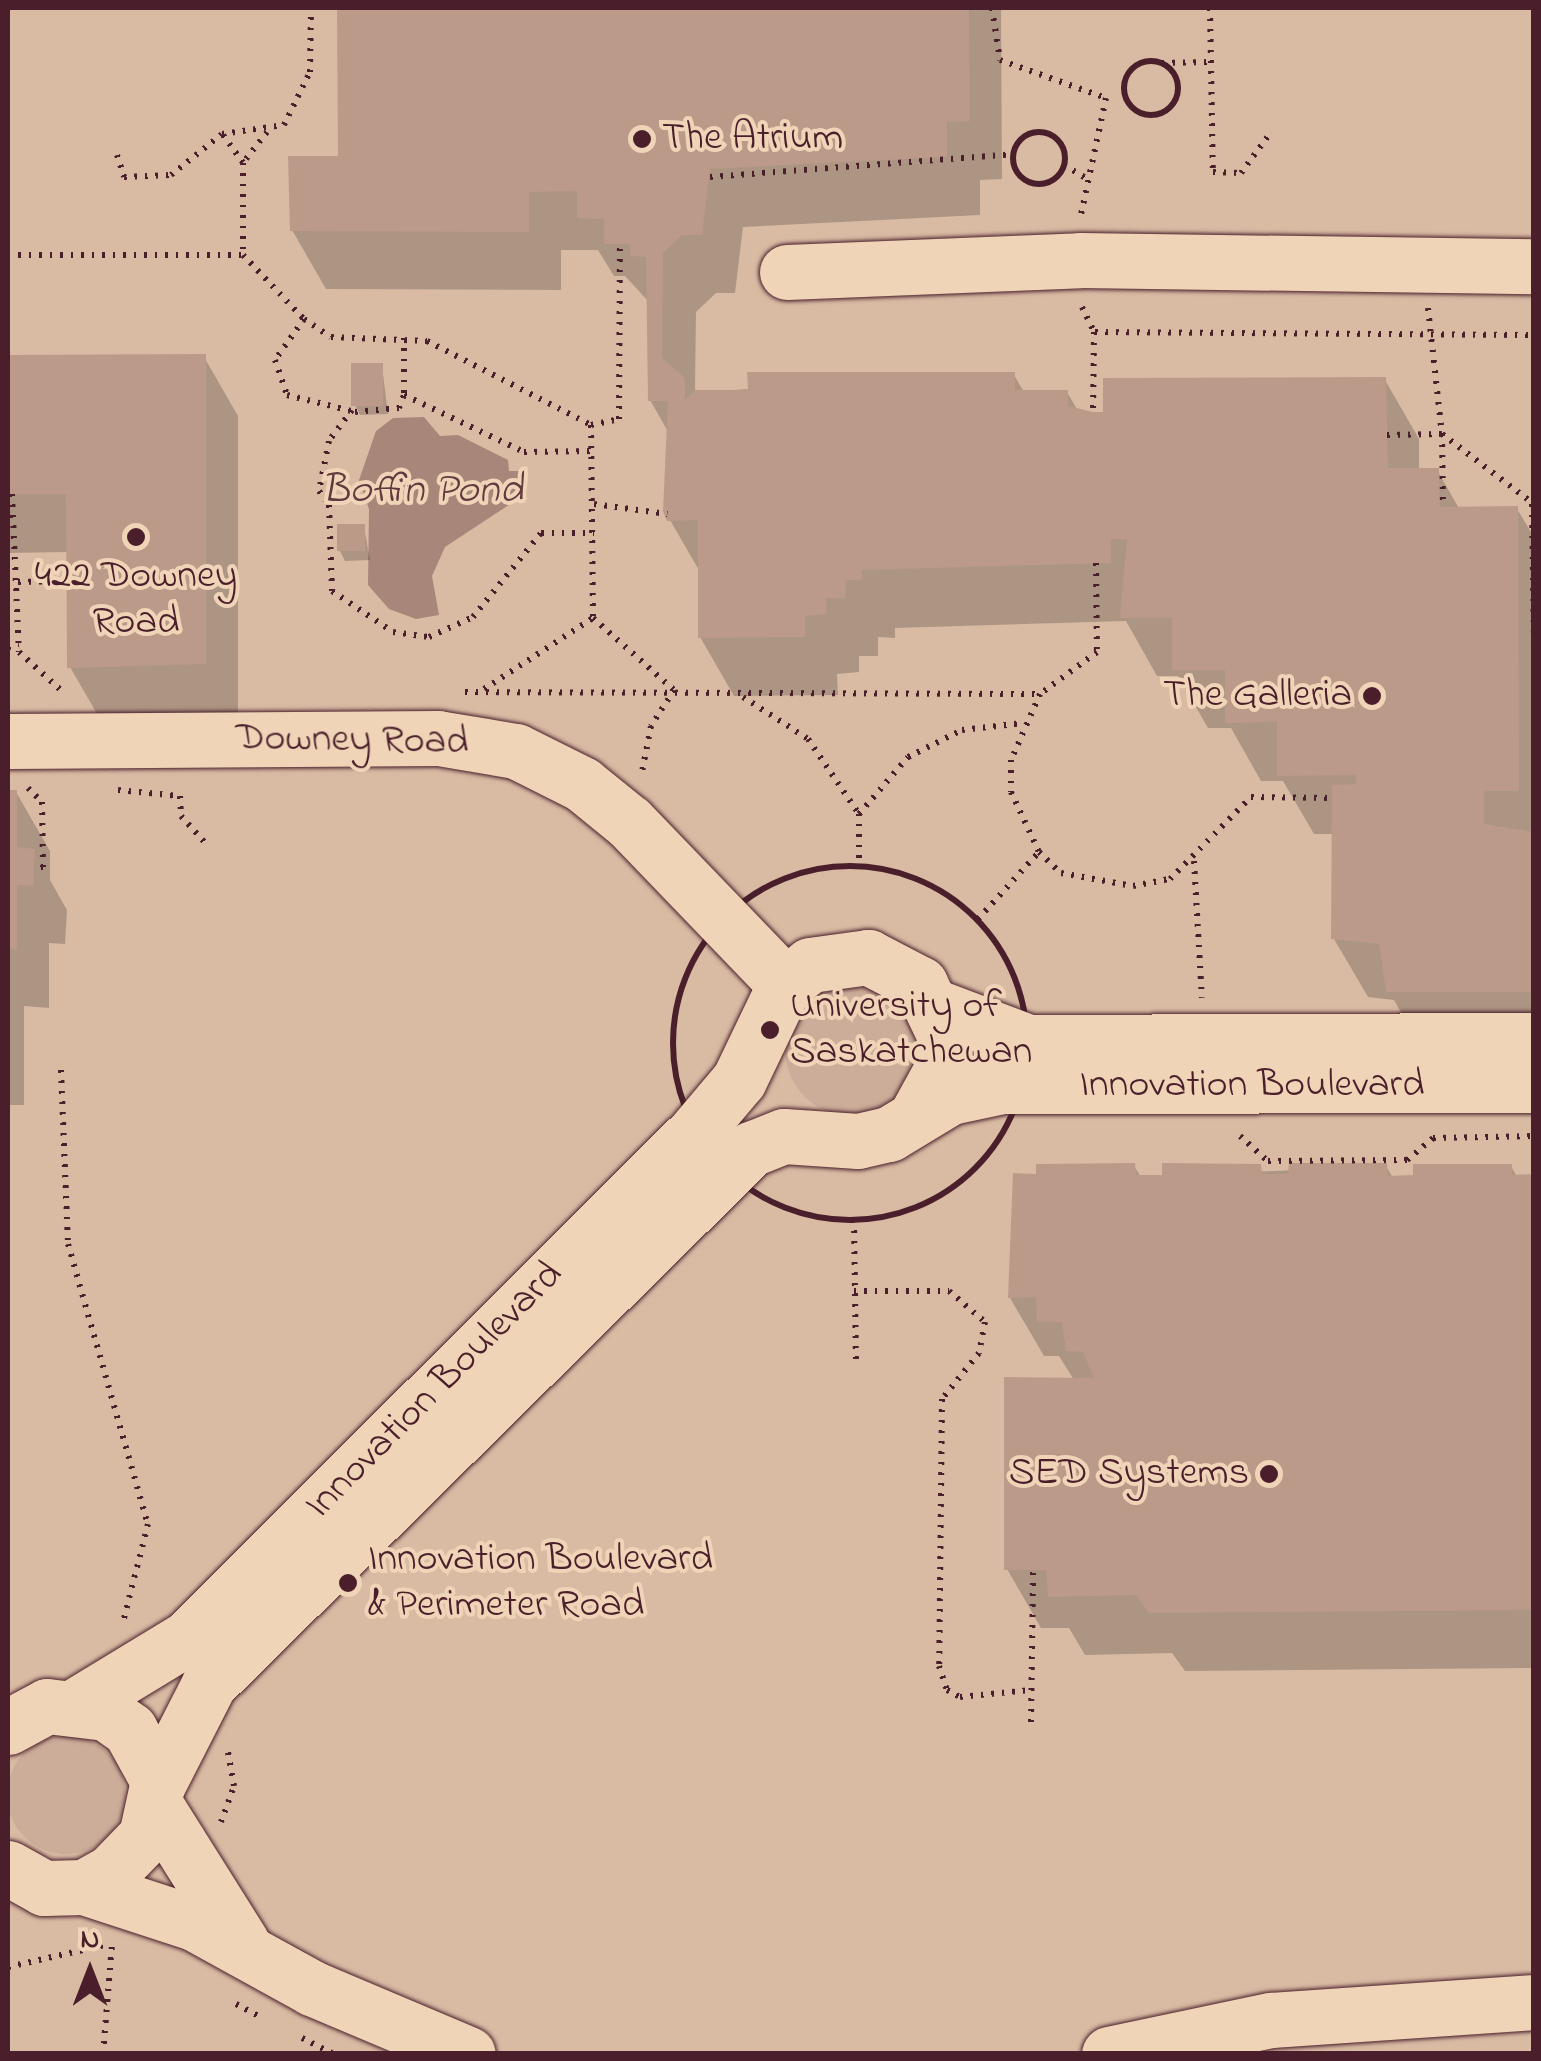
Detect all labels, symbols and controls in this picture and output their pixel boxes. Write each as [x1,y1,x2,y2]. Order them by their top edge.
place label: The Atrium [662,115,843,163]
marker: The Atrium [631,128,653,150]
water label: Boffin Pond [321,466,523,516]
marker: 422 Downey Road [125,526,147,548]
place label: 422 Downey Road [35,553,237,647]
place label: The Galleria [1163,672,1352,720]
marker: The Galleria [1361,685,1383,707]
street label: Downey Road [235,715,469,767]
place label: University of Saskatchewan [790,983,1032,1077]
marker: University of Saskatchewan [759,1019,781,1041]
street label: Innovation Boulevard [1080,1062,1424,1110]
street label: Innovation Boulevard [296,1252,574,1530]
place label: SED Systems [1009,1450,1249,1498]
marker: SED Systems [1258,1463,1280,1485]
place label: Innovation Boulevard & Perimeter Road [368,1536,713,1630]
marker: Innovation Boulevard & Perimeter Road [337,1572,359,1594]
text: N [81,1920,99,1961]
north arrow [40,1921,140,2021]

